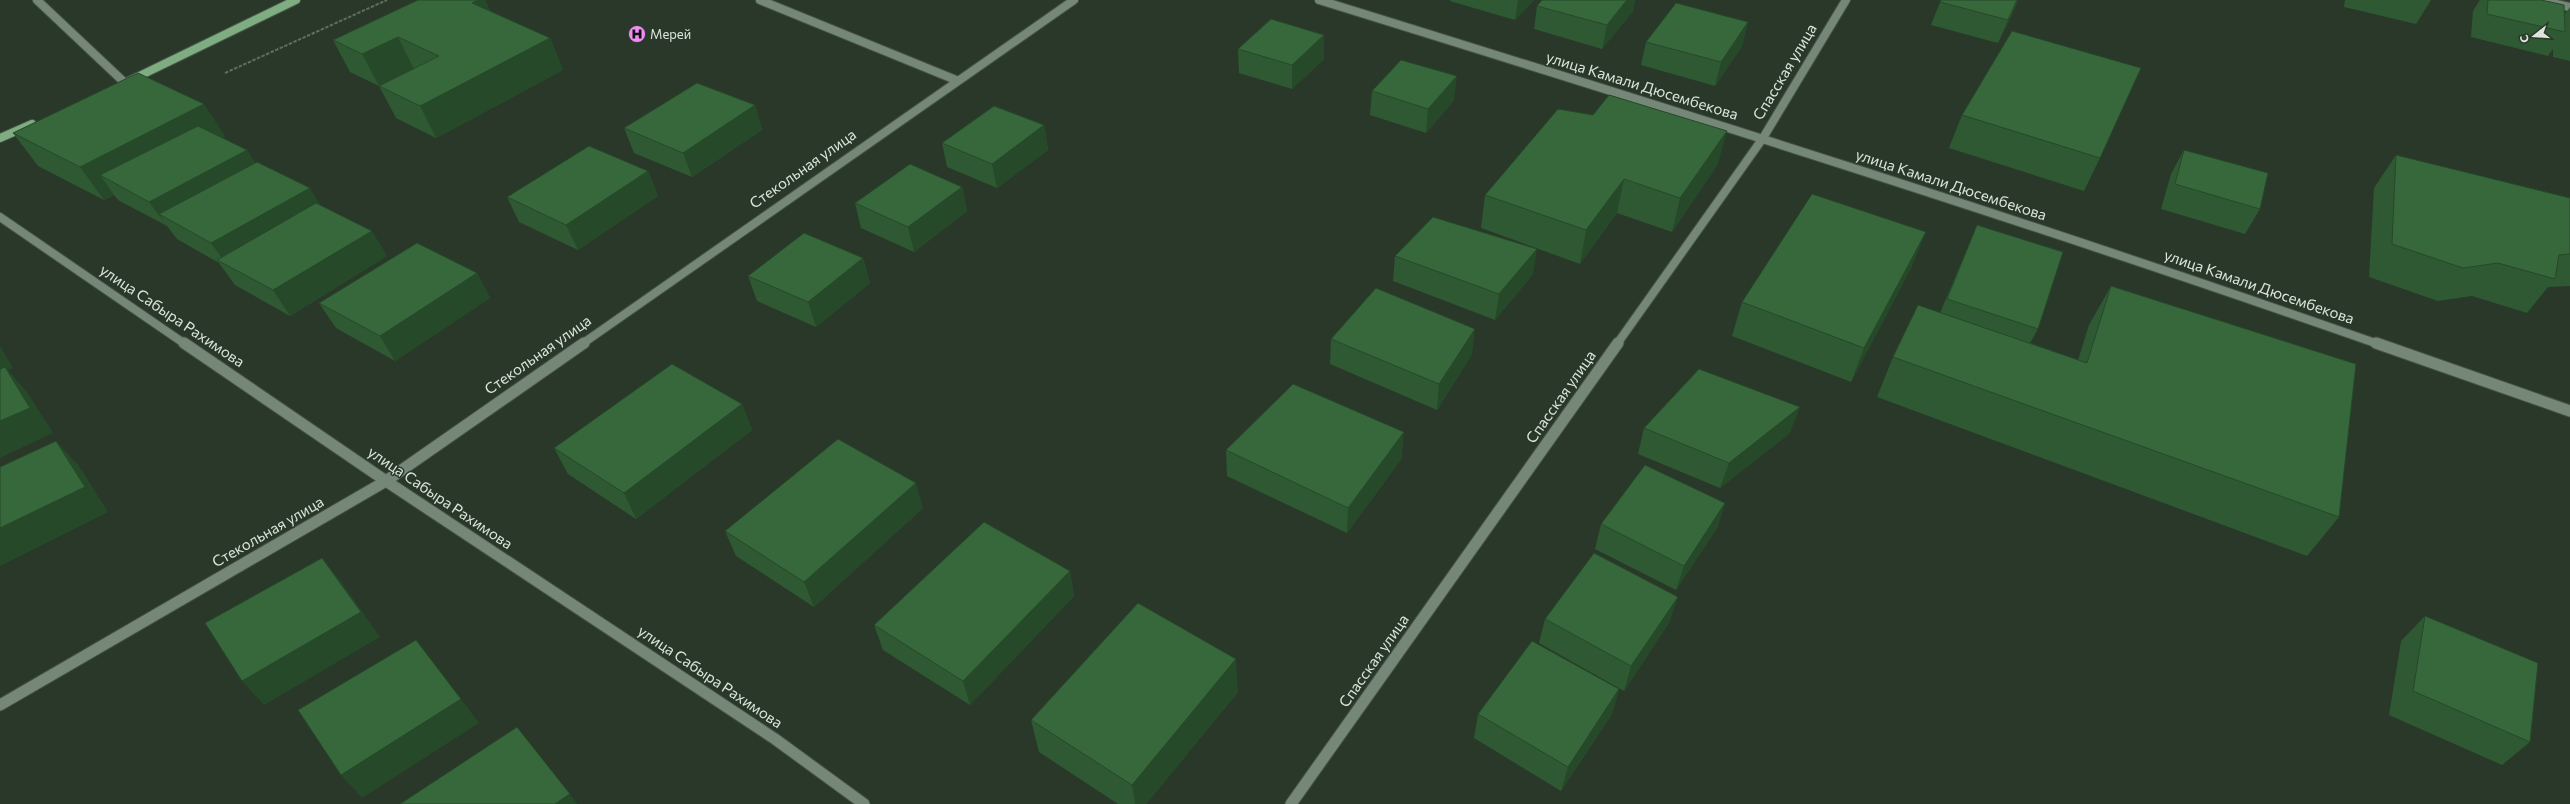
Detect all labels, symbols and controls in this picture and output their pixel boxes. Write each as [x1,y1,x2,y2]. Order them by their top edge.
north arrow [2514,16,2554,56]
street label: Спасская улица [1748,20,1820,123]
hospital icon: Мерей [627,24,647,44]
place label: Мерей [650,26,691,42]
text: С [2517,33,2531,45]
street label: улица Камали Дюсембекова [1544,47,1740,123]
street label: Стекольная улица [746,125,859,212]
street label: улица Камали Дюсембекова [1854,145,2049,223]
street label: улица Камали Дюсембекова [2162,245,2357,327]
street label: улица Сабыра Рахимова [97,260,248,370]
street label: Стекольная улица [481,311,594,398]
street label: Спасская улица [1522,347,1599,446]
street label: улица Сабыра Рахимова [365,442,516,552]
street label: Стекольная улица [208,492,327,570]
street label: Спасская улица [1335,611,1412,710]
street label: улица Сабыра Рахимова [635,621,786,731]

